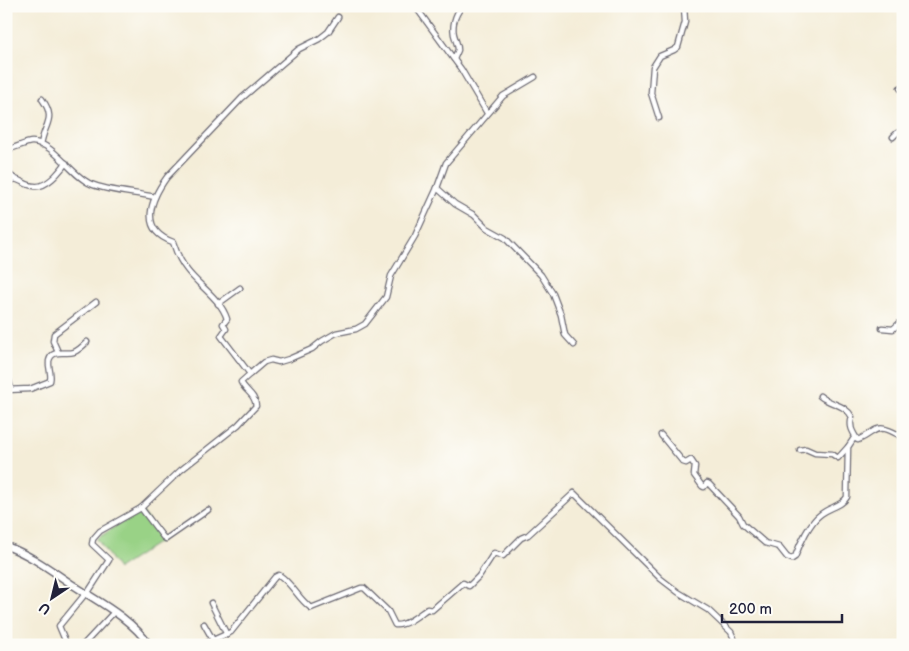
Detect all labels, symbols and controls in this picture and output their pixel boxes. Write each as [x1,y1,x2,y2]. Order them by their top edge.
north arrow [28,574,78,624]
scale bar [722,591,842,623]
text: U [36,598,54,618]
text: 200 m [729,600,772,619]

